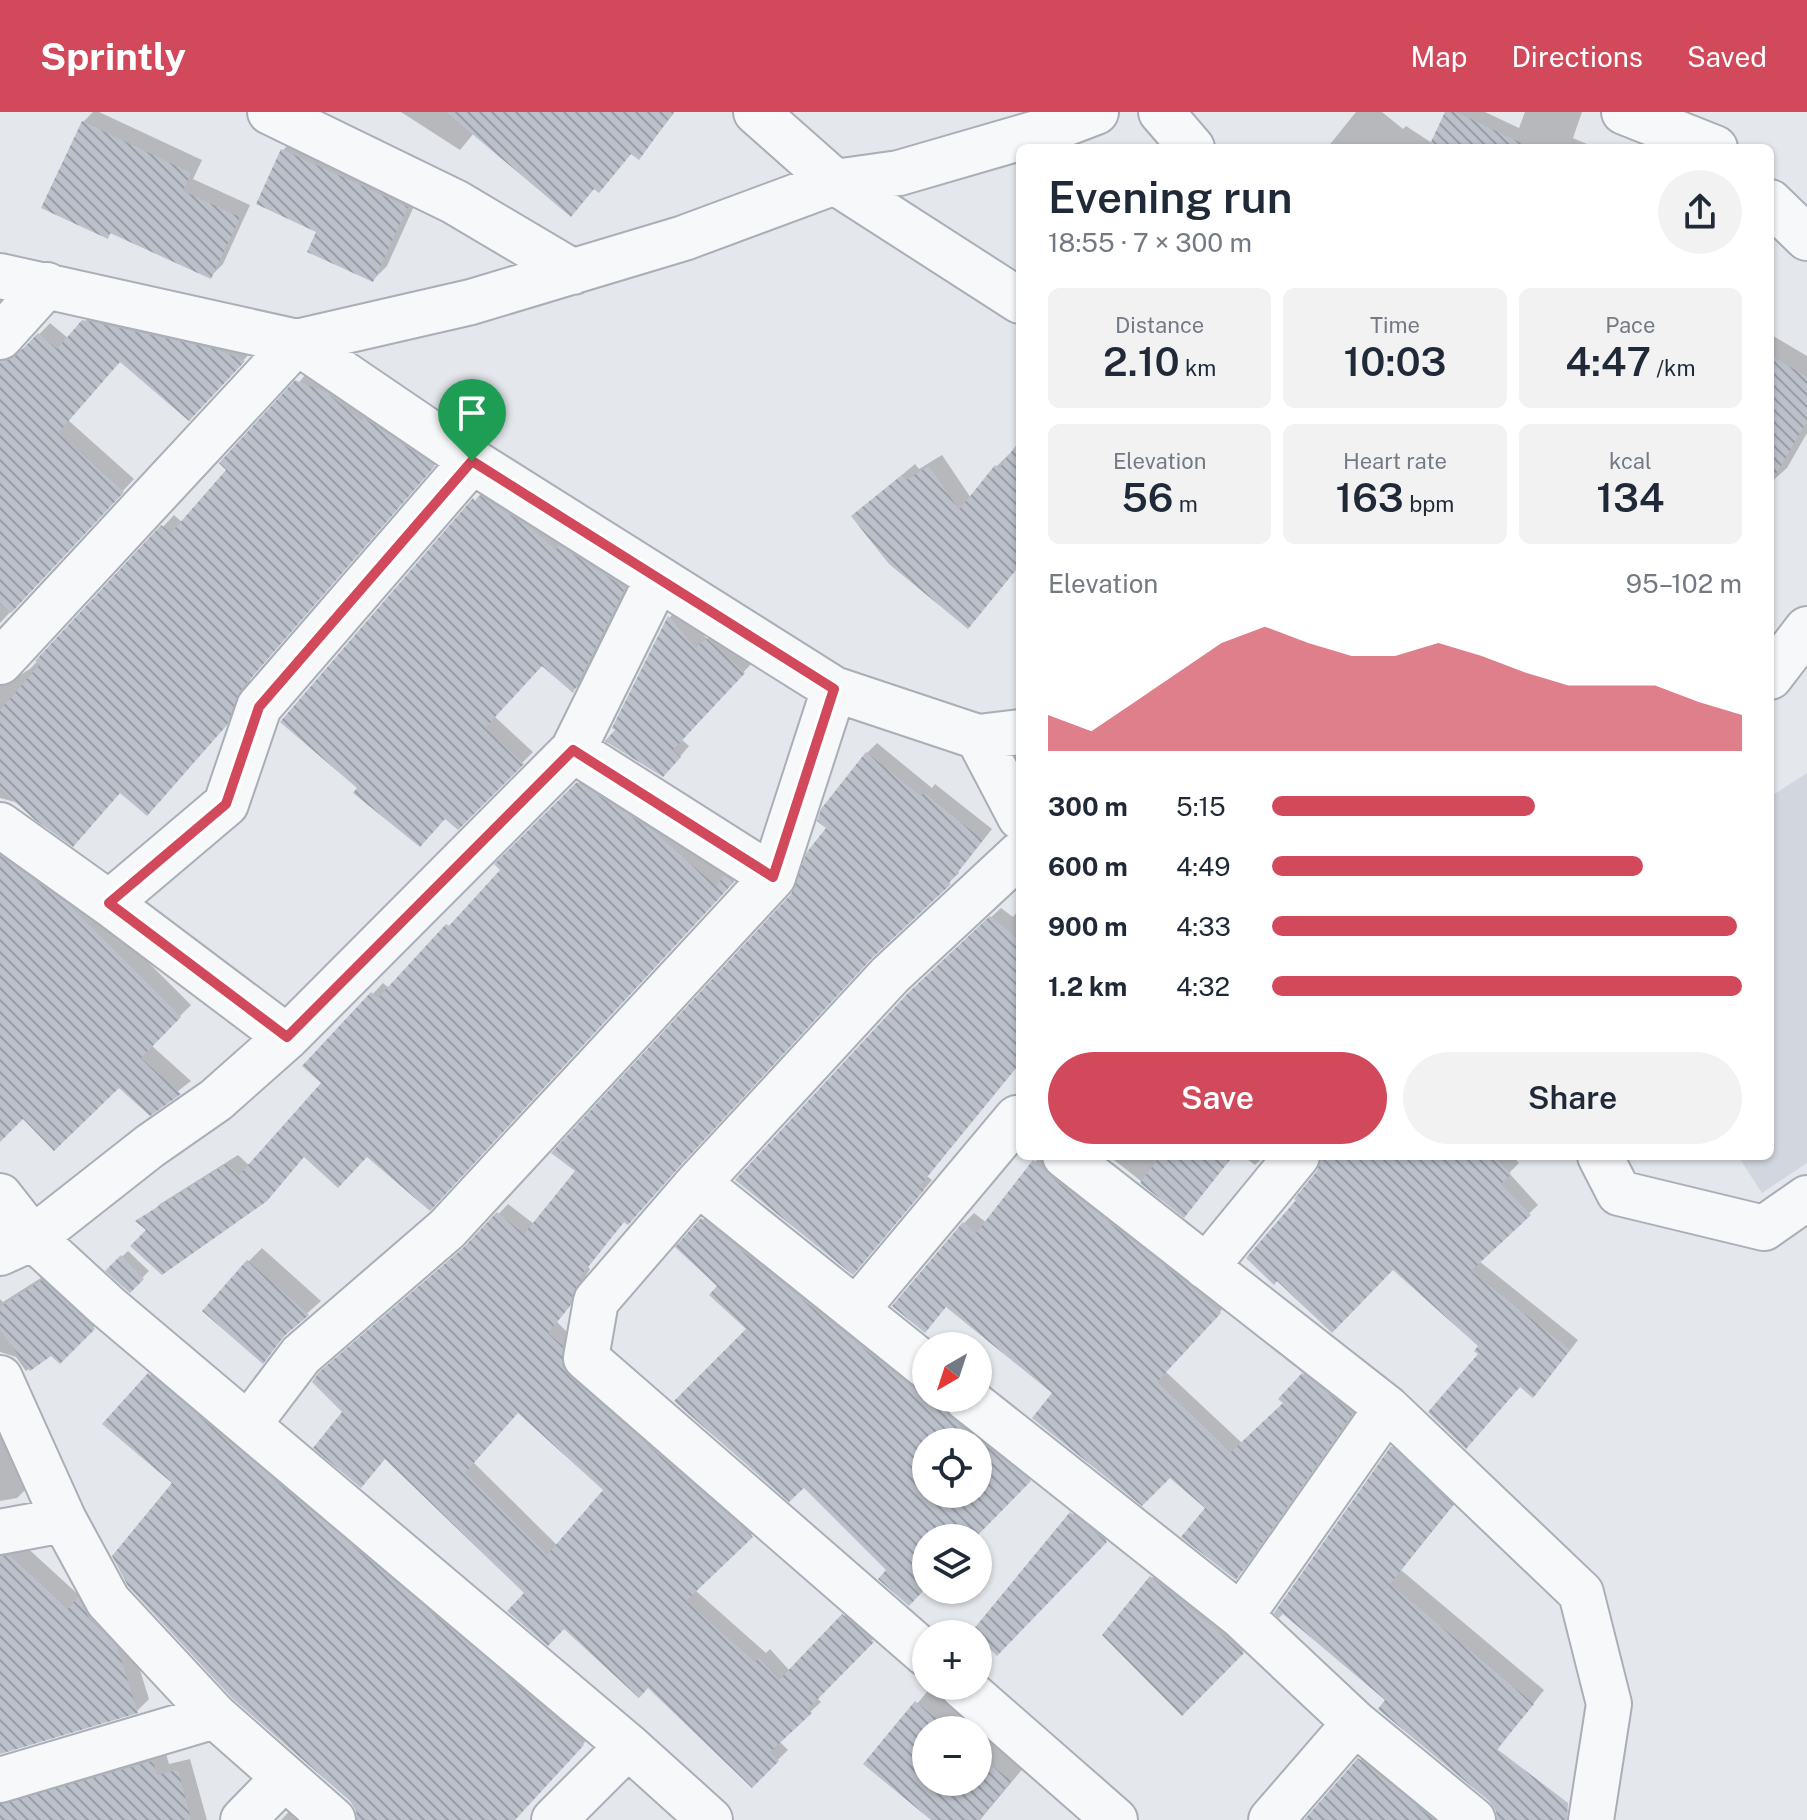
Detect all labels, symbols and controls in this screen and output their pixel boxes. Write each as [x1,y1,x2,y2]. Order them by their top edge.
text: Sprintly [40,34,186,79]
text: Map [1411,40,1467,73]
text: Directions [1511,40,1643,73]
text: Saved [1687,40,1767,73]
button: share [1658,170,1742,254]
text: Evening run [1048,171,1293,223]
text: 18:55 · 7 × 300 m [1048,227,1252,258]
text: Distance [1115,312,1204,338]
text: Time [1370,312,1420,338]
text: Pace [1605,312,1655,338]
text: 2.10 [1103,338,1180,385]
text: 10:03 [1344,338,1446,385]
text: 4:47 [1565,338,1651,385]
text: km [1180,355,1216,381]
text: /km [1651,355,1695,381]
pin [438,379,506,461]
icon: arrive [450,391,494,435]
text: Elevation [1113,448,1206,474]
text: Heart rate [1343,448,1447,474]
text: kcal [1609,448,1652,474]
text: 56 [1121,474,1174,521]
text: 163 [1336,474,1404,521]
text: 134 [1596,474,1664,521]
text: m [1174,491,1198,517]
text: bpm [1404,491,1454,517]
text: Elevation [1048,568,1158,599]
text: 95–102 m [1626,568,1742,599]
text: 300 m [1048,791,1128,822]
text: 5:15 [1176,791,1226,822]
text: 600 m [1048,851,1128,882]
text: 4:49 [1176,851,1231,882]
text: 900 m [1048,911,1128,942]
text: 4:33 [1176,911,1231,942]
text: 1.2 km [1048,971,1127,1002]
text: 4:32 [1176,971,1230,1002]
button: Save [1048,1052,1387,1144]
button: Share [1403,1052,1742,1144]
north arrow [912,1332,992,1412]
map controls [912,1332,992,1796]
button: locate [912,1428,992,1508]
button: layers [912,1524,992,1604]
button: + [912,1620,992,1700]
button: − [912,1716,992,1796]

